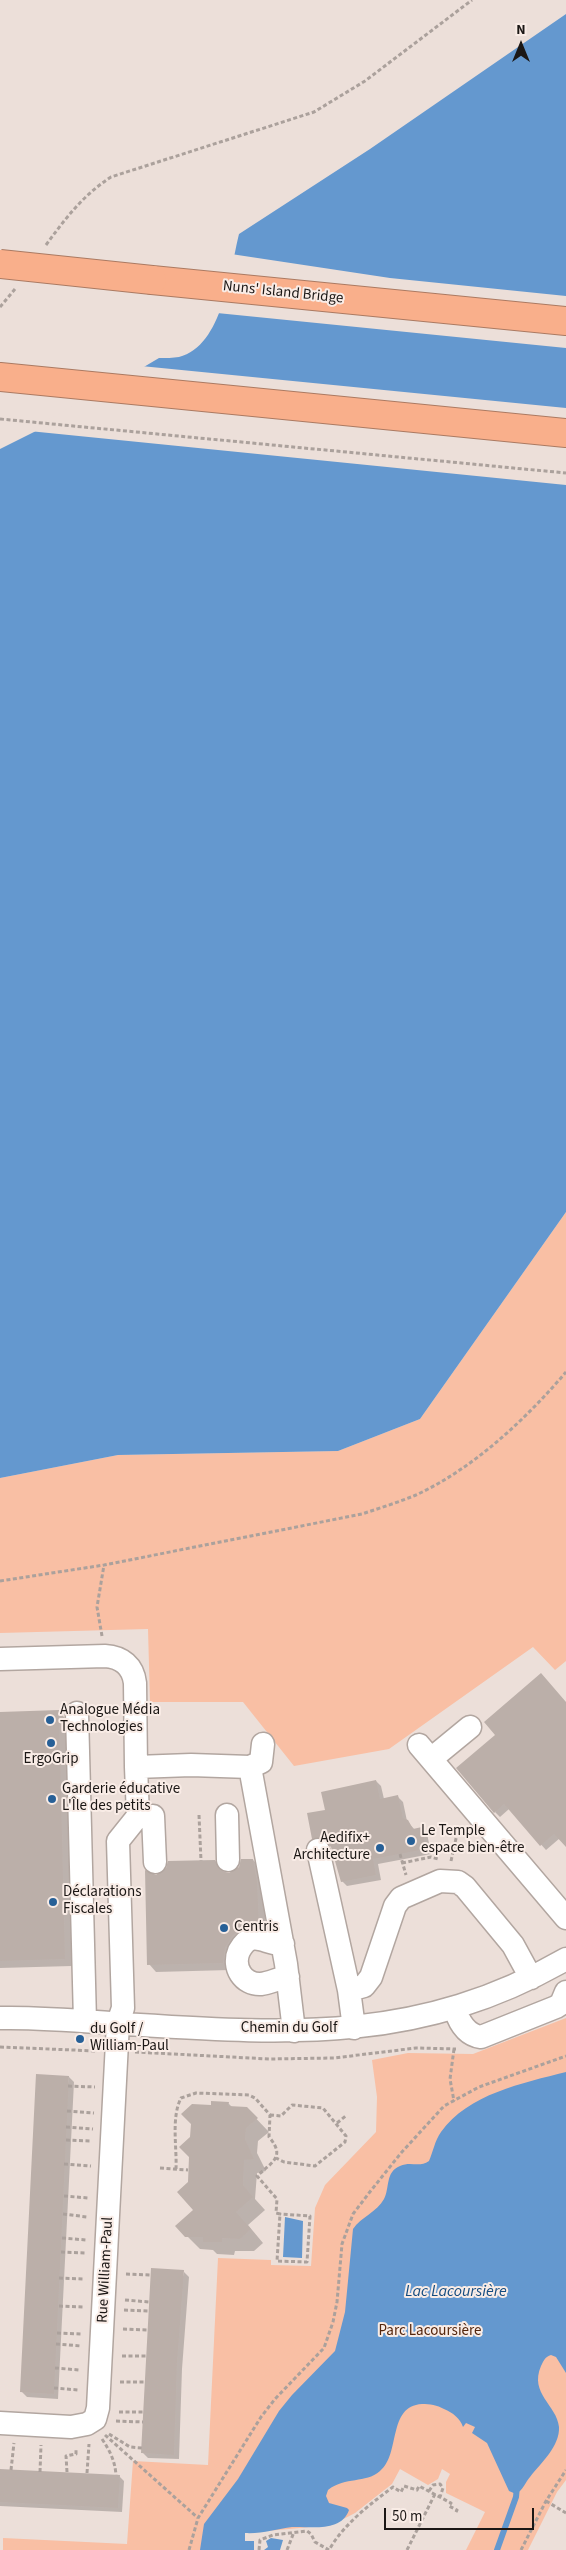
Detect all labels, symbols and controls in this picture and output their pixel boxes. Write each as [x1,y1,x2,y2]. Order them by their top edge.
north arrow [496,20,546,70]
text: N [516,20,526,40]
street label: Nuns' Island Bridge [222,278,344,308]
place label: Analogue Média Technologies [60,1702,160,1737]
marker: Analogue Média Technologies [44,1714,56,1726]
marker: ErgoGrip [45,1737,57,1749]
place label: ErgoGrip [24,1751,78,1769]
place label: Garderie éducative L'Île des petits [62,1781,180,1816]
marker: Garderie éducative L'Île des petits [46,1793,58,1805]
place label: Le Temple espace bien-être [421,1823,525,1858]
place label: Aedifix+ Architecture [293,1830,370,1865]
marker: Le Temple espace bien-être [405,1835,417,1847]
marker: Aedifix+ Architecture [374,1842,386,1854]
place label: Déclarations Fiscales [63,1884,141,1919]
marker: Déclarations Fiscales [47,1896,59,1908]
place label: Centris [234,1919,278,1937]
marker: Centris [218,1922,230,1934]
street label: Chemin du Golf [241,2020,337,2038]
place label: du Golf / William-Paul [90,2021,169,2056]
marker: du Golf / William-Paul [74,2033,86,2045]
street label: Rue William-Paul [94,2217,118,2323]
water label: Lac Lacoursière [405,2282,507,2302]
park label: Parc Lacoursière [378,2323,482,2341]
scale bar [386,2498,536,2530]
text: 50 m [392,2506,422,2527]

